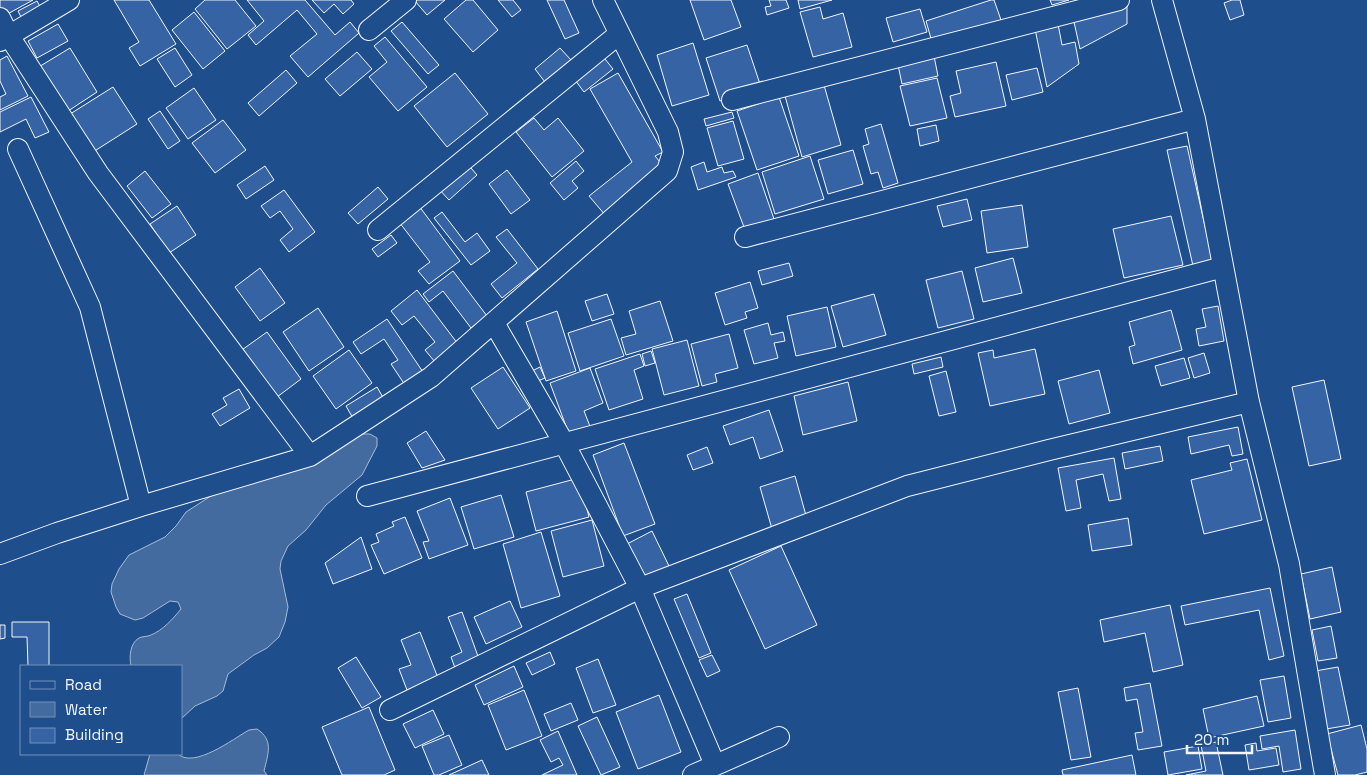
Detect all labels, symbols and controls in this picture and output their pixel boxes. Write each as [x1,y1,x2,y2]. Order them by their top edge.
legend [20,665,182,755]
text: Road [65,675,102,694]
text: Water [65,700,108,719]
scale bar [1187,722,1252,754]
text: Building [65,725,124,744]
text: 20 m [1194,730,1229,749]

